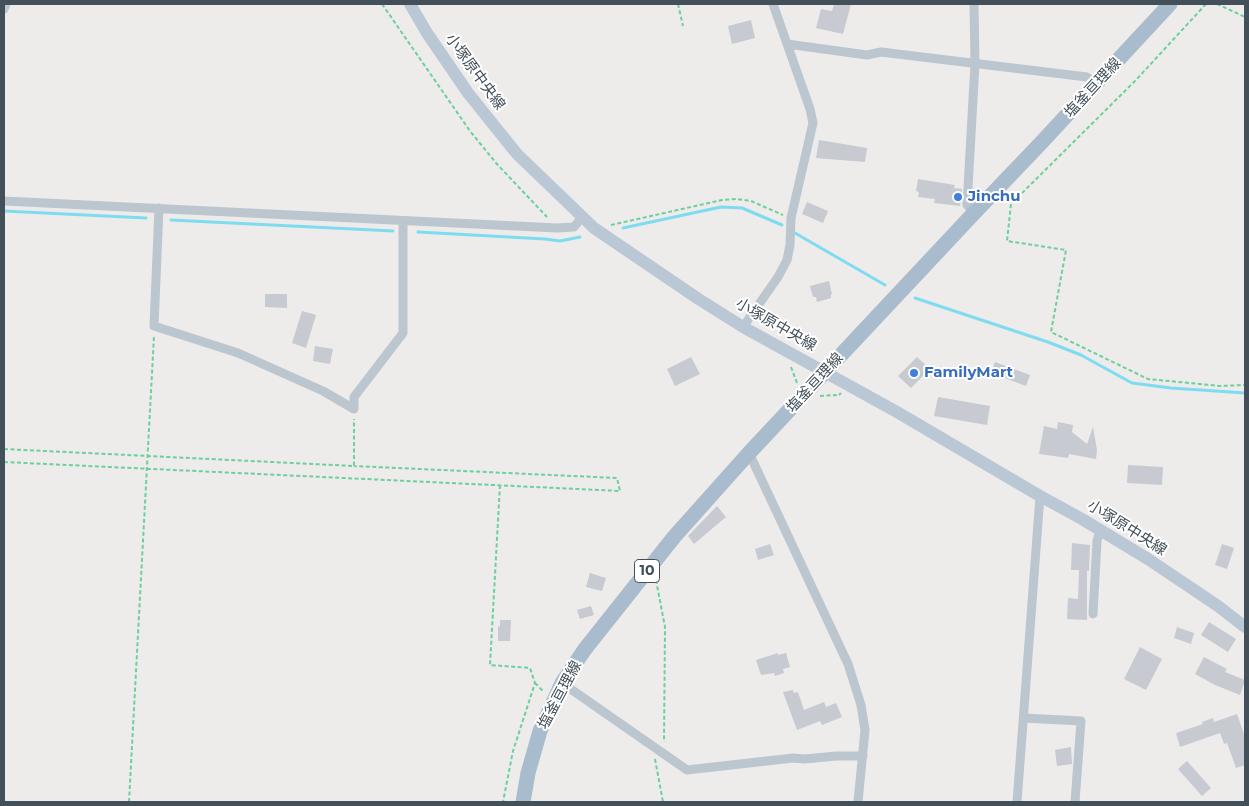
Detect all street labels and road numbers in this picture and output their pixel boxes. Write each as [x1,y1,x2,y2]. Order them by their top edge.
street label: 小塚原中央線 [441,30,509,114]
street label: 塩釜亘理線 [1061,54,1125,122]
street label: 小塚原中央線 [733,295,819,355]
street label: 塩釜亘理線 [783,349,847,417]
street label: 小塚原中央線 [1084,497,1170,559]
road number: 10 [634,560,660,582]
street label: 塩釜亘理線 [534,658,586,732]

